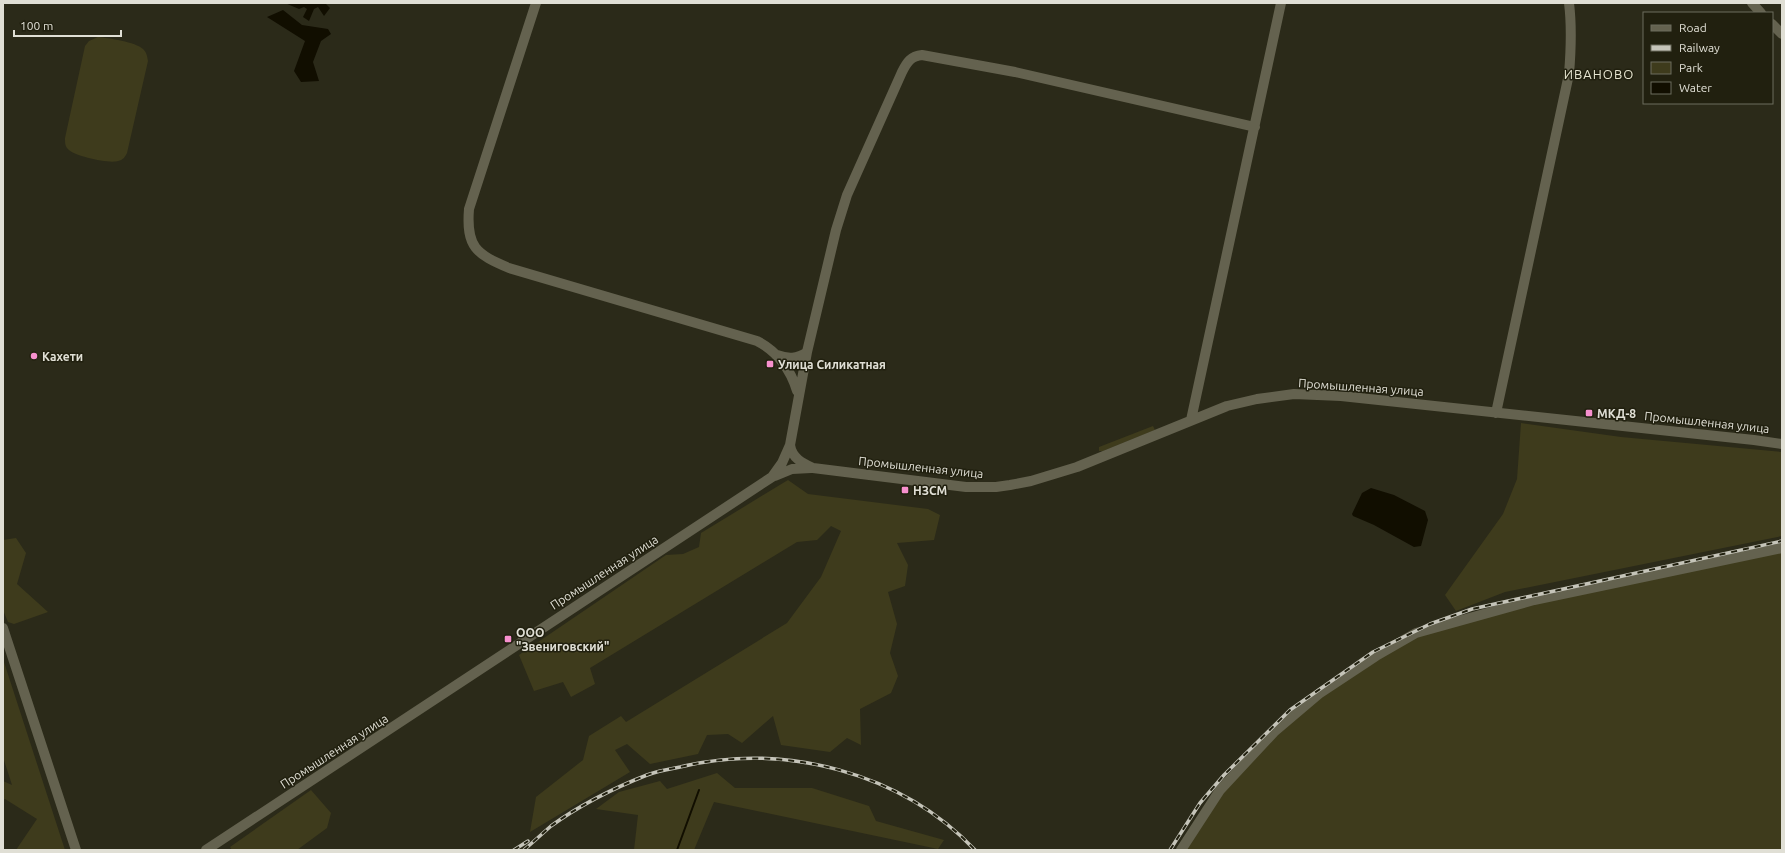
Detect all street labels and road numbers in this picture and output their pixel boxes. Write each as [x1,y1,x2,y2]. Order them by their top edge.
street label: Промышленная улица [1298,376,1424,398]
street label: Промышленная улица [1644,409,1770,435]
street label: Промышленная улица [858,454,984,480]
street label: Промышленная улица [548,532,660,612]
street label: Промышленная улица [278,711,390,791]

